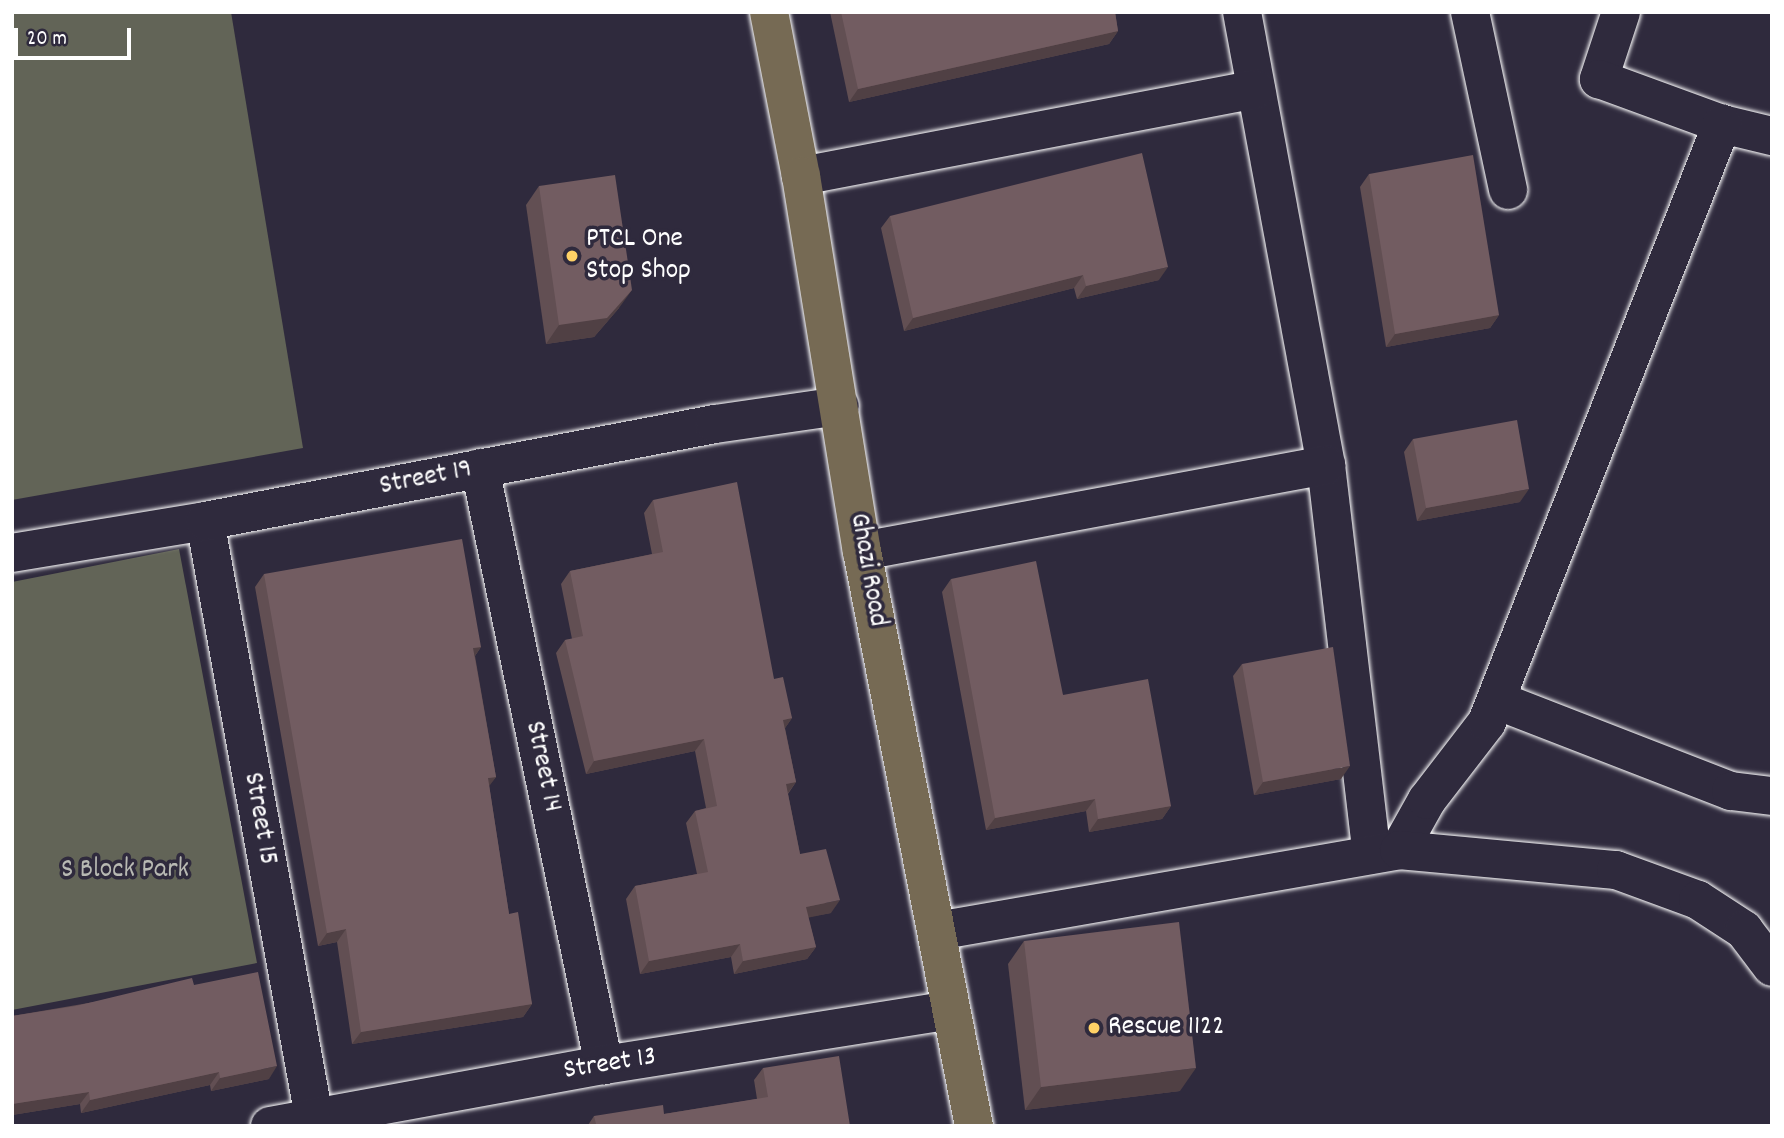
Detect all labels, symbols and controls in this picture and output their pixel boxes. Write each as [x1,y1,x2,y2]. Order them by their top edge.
scale bar [18,14,135,58]
text: 20 m [27,25,67,55]
place label: PTCL One Stop Shop [586,223,691,289]
marker: PTCL One Stop Shop [564,248,580,264]
street label: Street 19 [377,454,475,504]
street label: Ghazi Road [841,511,893,629]
street label: Street 14 [516,718,568,816]
street label: Street 15 [234,770,284,868]
park label: S Block Park [61,854,189,888]
place label: Rescue 1122 [1108,1011,1225,1045]
marker: Rescue 1122 [1086,1020,1102,1036]
street label: Street 13 [561,1041,659,1089]

